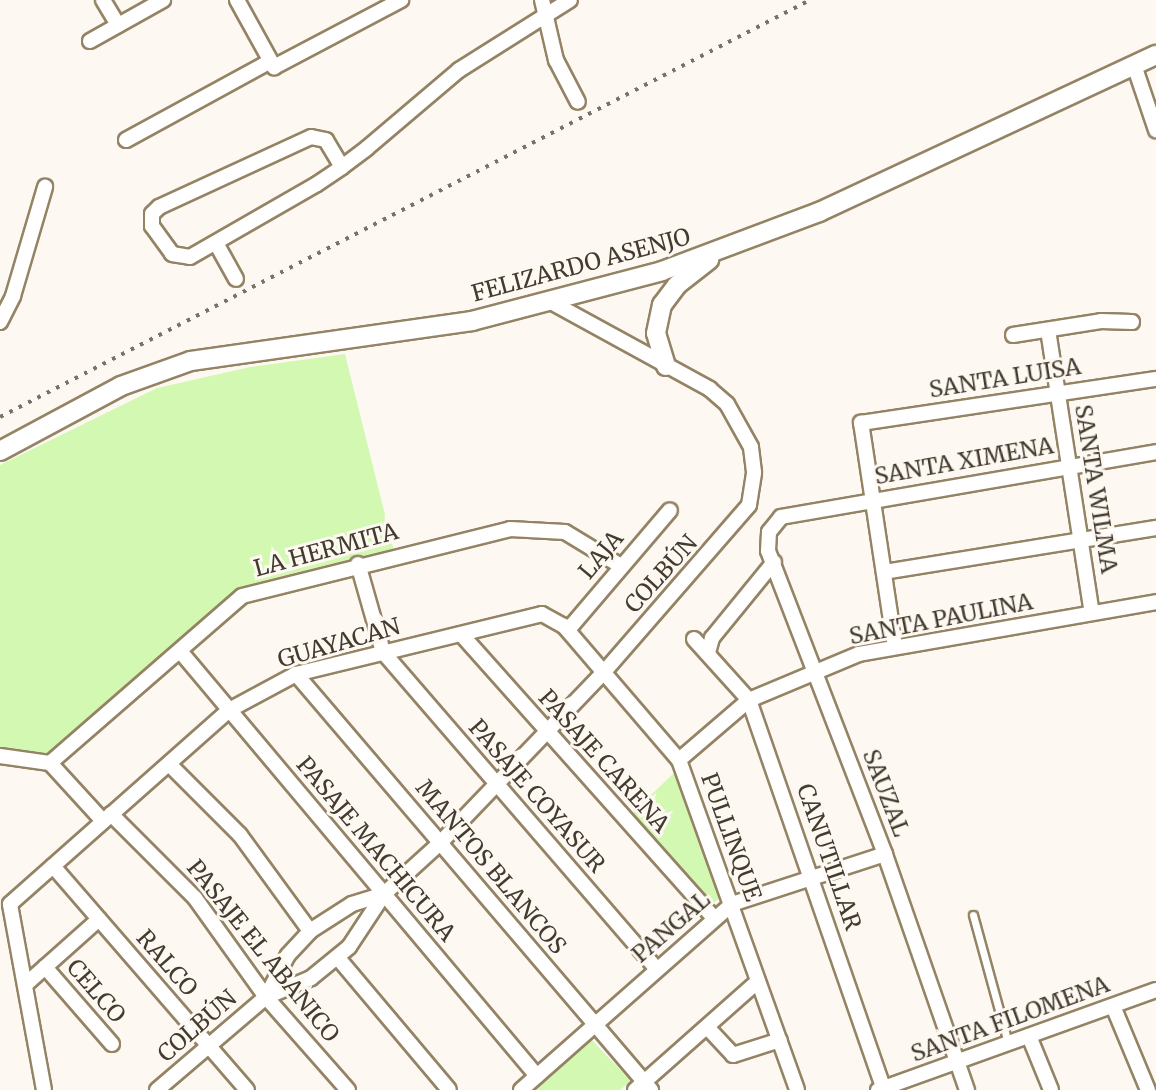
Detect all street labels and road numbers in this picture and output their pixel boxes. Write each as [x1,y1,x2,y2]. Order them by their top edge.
street label: FELIZARDO ASENJO [469,223,693,307]
street label: SANTA LUISA [927,352,1083,404]
street label: SANTA WILMA [1069,403,1123,575]
street label: SANTA XIMENA [872,432,1056,490]
street label: LA HERMITA [251,517,401,583]
street label: LAJA [573,525,629,585]
street label: COLBÚN [619,529,703,619]
street label: SANTA PAULINA [847,588,1035,650]
street label: GUAYACAN [275,612,403,674]
street label: PASAJE CARENA [533,684,675,838]
street label: PASAJE COYASUR [463,714,611,878]
street label: SAUZAL [857,746,915,840]
street label: PASAJE MACHICURA [291,751,461,947]
street label: PULLINQUE [695,769,767,905]
street label: MANTOS BLANCOS [410,774,572,960]
street label: CANUTILLAR [791,780,867,934]
street label: PASAJE EL ABANICO [181,854,345,1048]
street label: PANGAL [626,886,716,968]
street label: RALCO [131,924,203,1002]
street label: CELCO [61,954,131,1028]
street label: SANTA FILOMENA [907,970,1113,1068]
street label: COLBÚN [152,984,242,1068]

